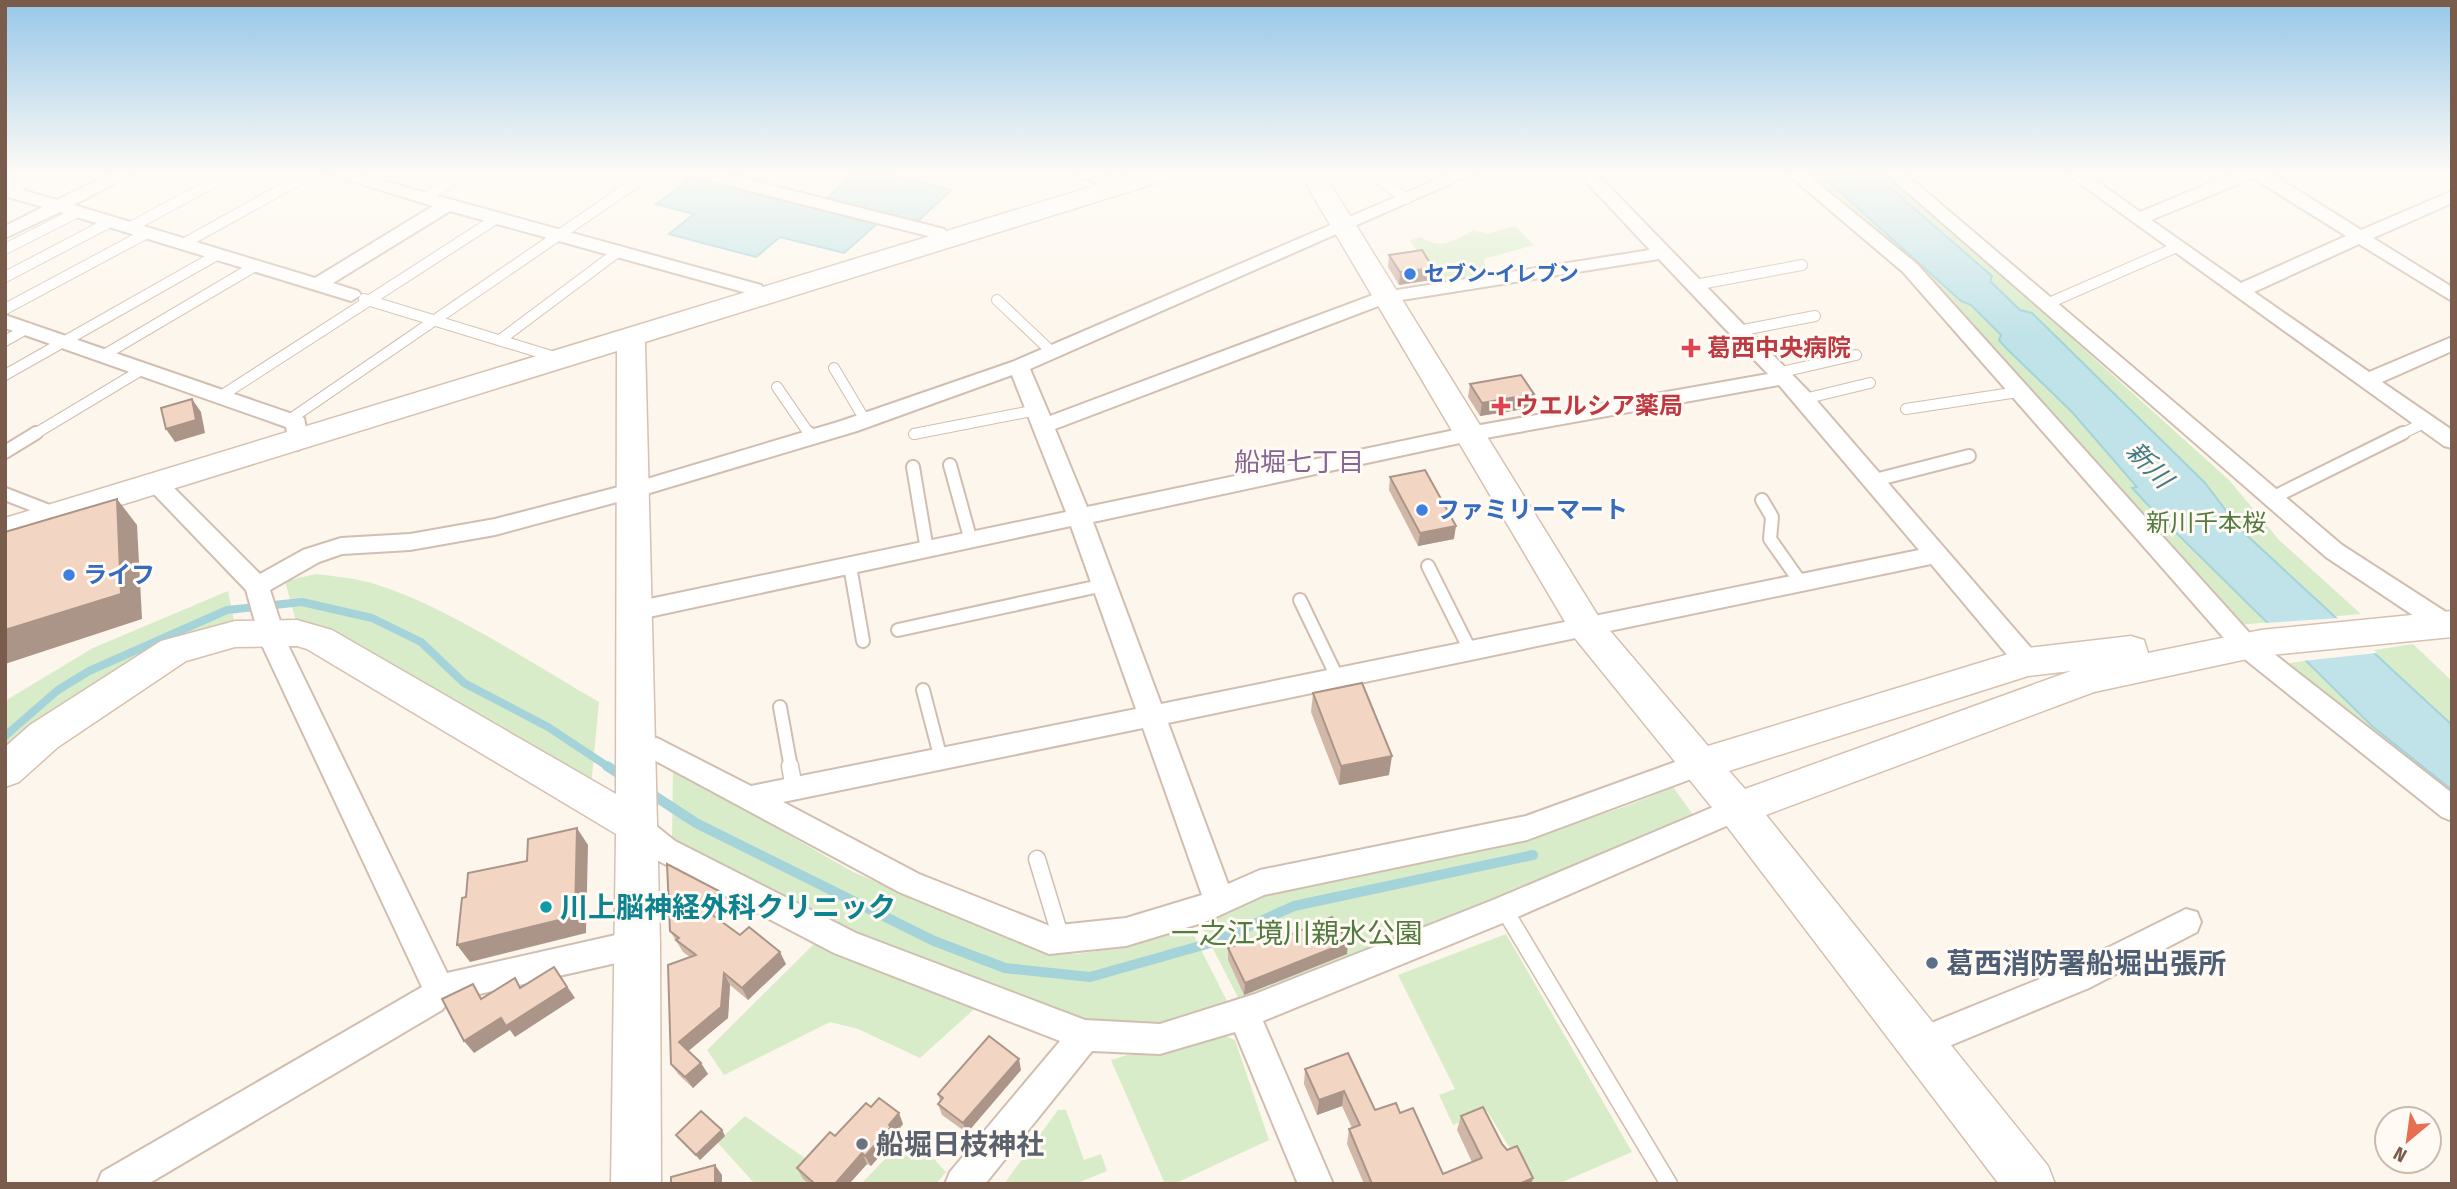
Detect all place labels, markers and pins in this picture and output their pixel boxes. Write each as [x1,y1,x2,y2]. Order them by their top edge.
place label: セブン-イレブン [1424,261,1579,287]
marker: セブン-イレブン [1402,266,1418,282]
place label: 葛西中央病院 [1707,334,1851,362]
marker: 葛西中央病院 [1681,338,1701,358]
place label: ウエルシア薬局 [1515,392,1683,420]
marker: ウエルシア薬局 [1493,398,1509,414]
place label: ファミリーマート [1436,496,1628,524]
marker: ファミリーマート [1414,502,1430,518]
place label: ライフ [83,561,155,589]
marker: ライフ [61,567,77,583]
place label: 川上脳神経外科クリニック [560,891,896,924]
marker: 川上脳神経外科クリニック [538,899,554,915]
place label: 葛西消防署船堀出張所 [1946,947,2226,980]
marker: 葛西消防署船堀出張所 [1924,955,1940,971]
place label: 船堀日枝神社 [876,1128,1044,1161]
marker: 船堀日枝神社 [854,1136,870,1152]

